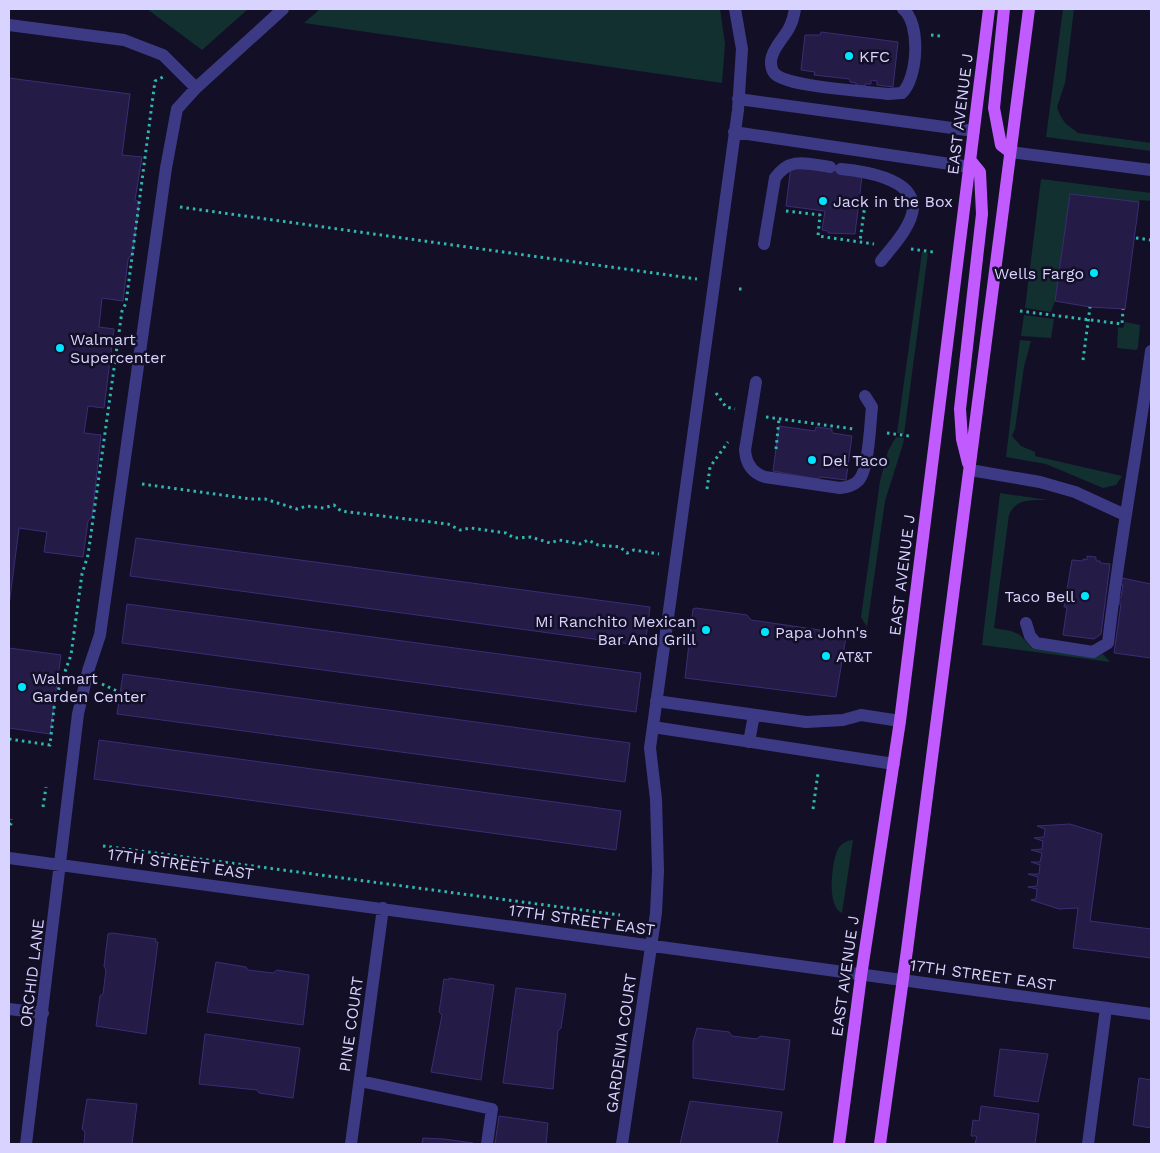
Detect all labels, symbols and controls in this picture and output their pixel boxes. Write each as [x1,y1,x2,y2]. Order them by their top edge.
place label: KFC [859,47,890,66]
marker: KFC [843,50,855,62]
street label: EAST AVENUE J [943,52,977,176]
place label: Jack in the Box [833,192,953,211]
marker: Jack in the Box [817,195,829,207]
place label: Wells Fargo [994,264,1084,283]
marker: Wells Fargo [1088,267,1100,279]
place label: Walmart Supercenter [70,330,167,367]
marker: Walmart Supercenter [54,342,66,354]
place label: Del Taco [822,451,888,470]
marker: Del Taco [806,454,818,466]
street label: EAST AVENUE J [885,513,919,637]
place label: Taco Bell [1004,587,1075,606]
marker: Taco Bell [1079,590,1091,602]
place label: Mi Ranchito Mexican Bar And Grill [535,612,696,649]
place label: Papa John's [775,623,868,642]
marker: Mi Ranchito Mexican Bar And Grill [700,624,712,636]
marker: Papa John's [759,626,771,638]
place label: AT&T [836,647,873,666]
marker: AT&T [820,650,832,662]
place label: Walmart Garden Center [32,669,146,706]
marker: Walmart Garden Center [16,681,28,693]
street label: 17TH STREET EAST [107,844,256,884]
street label: 17TH STREET EAST [508,900,657,940]
street label: EAST AVENUE J [827,914,863,1038]
street label: ORCHID LANE [16,918,48,1028]
street label: 17TH STREET EAST [909,955,1058,995]
street label: GARDENIA COURT [602,972,640,1114]
street label: PINE COURT [335,975,367,1073]

